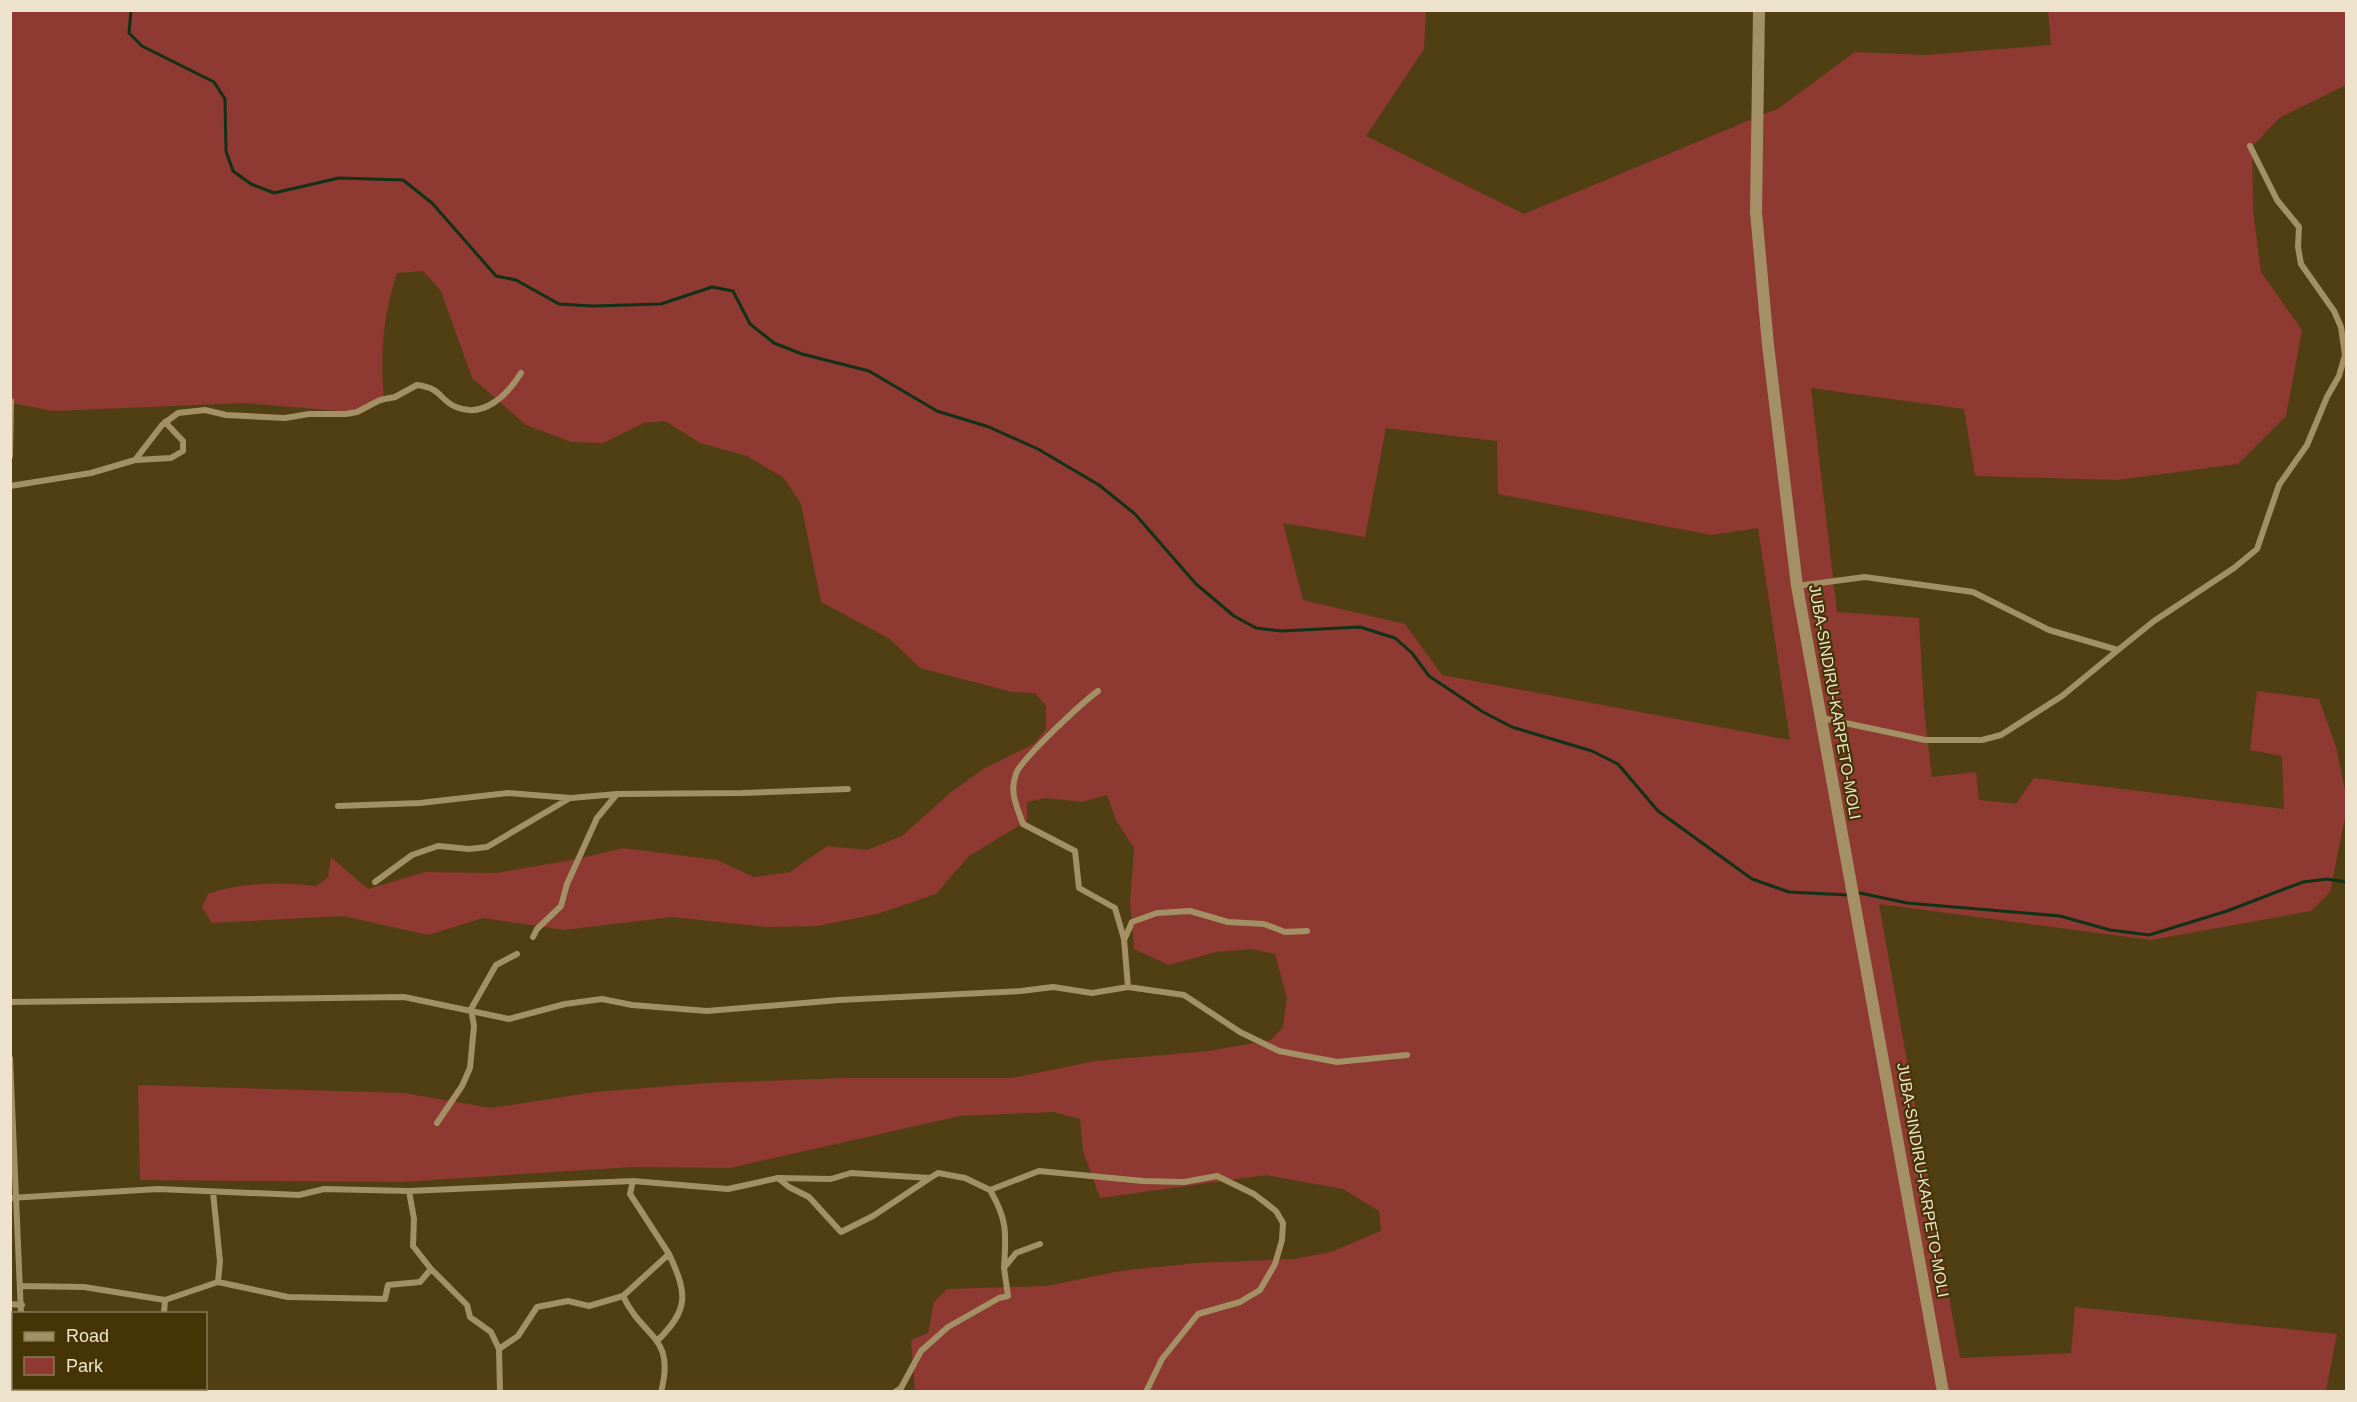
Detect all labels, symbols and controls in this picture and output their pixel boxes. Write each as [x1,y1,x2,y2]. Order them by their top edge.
street label: JUBA-SINDIRU-KARPETO-MOLI [1806,583,1864,821]
street label: JUBA-SINDIRU-KARPETO-MOLI [1894,1061,1952,1299]
legend [12,1312,207,1390]
text: Road [66,1326,109,1346]
text: Park [66,1356,104,1376]

